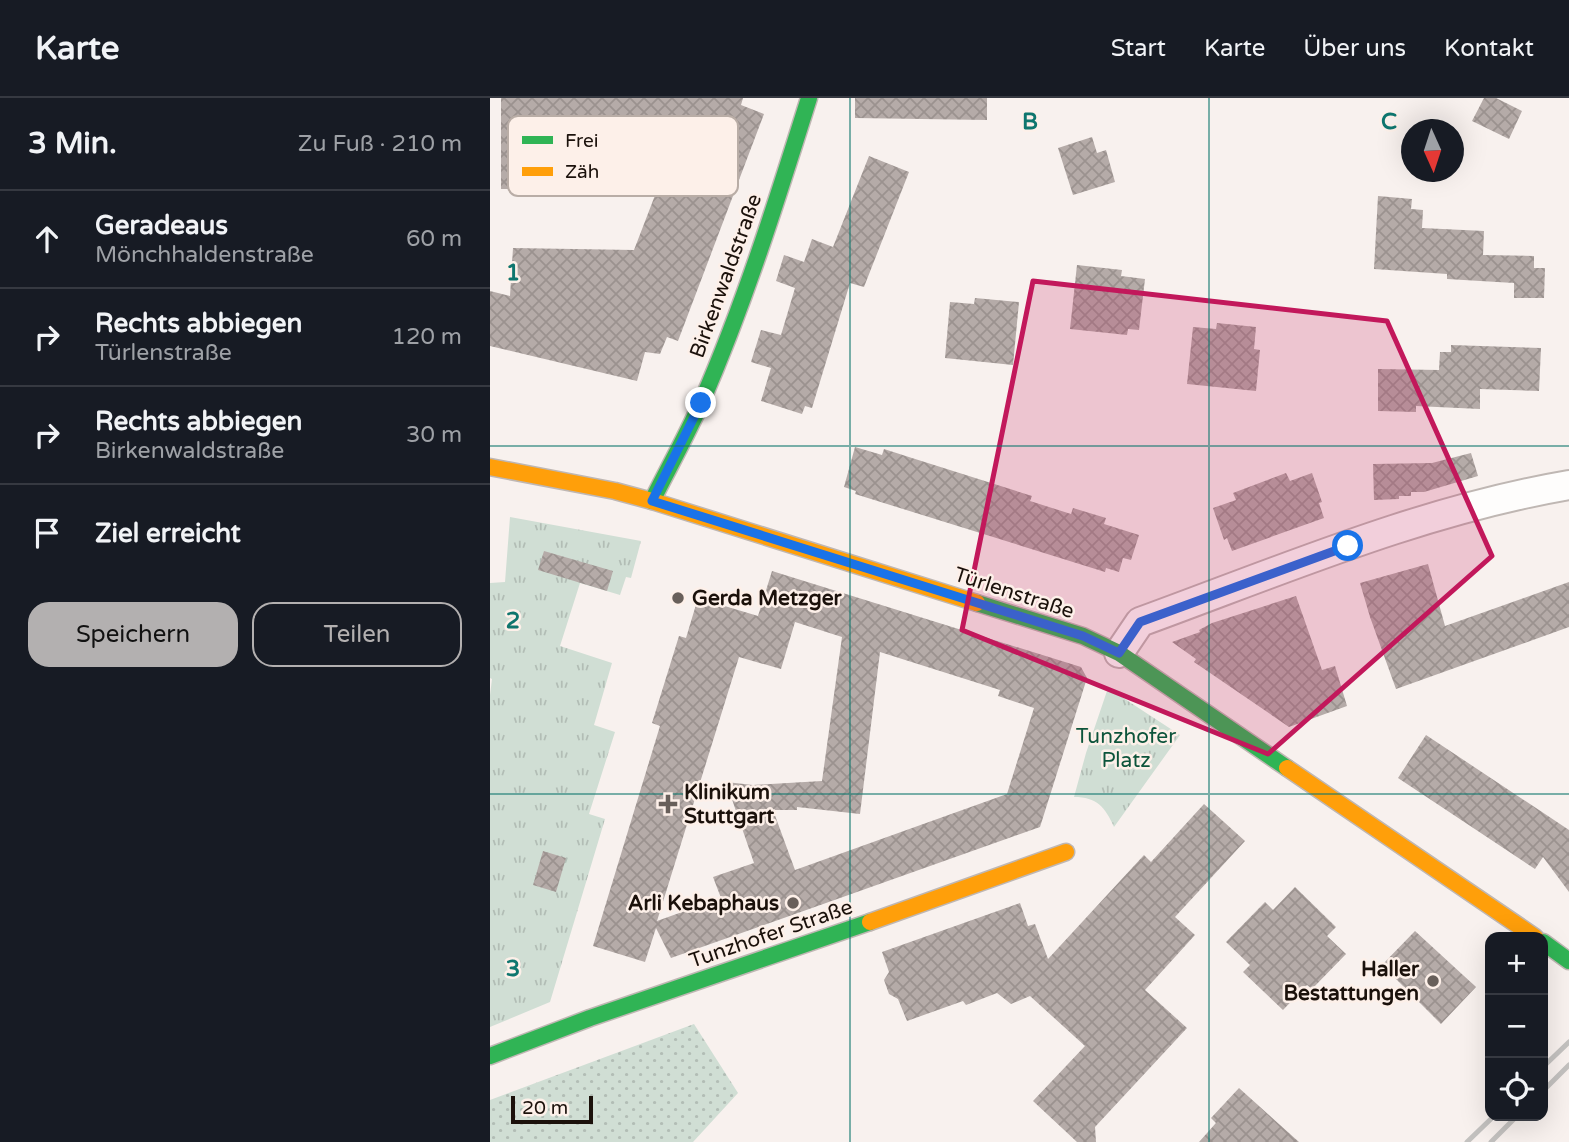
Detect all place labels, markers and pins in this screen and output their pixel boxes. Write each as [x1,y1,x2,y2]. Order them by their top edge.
place label: Gerda Metzger [692,586,843,611]
marker: Gerda Metzger [670,590,686,606]
place label: Klinikum Stuttgart [684,780,774,829]
marker: Klinikum Stuttgart [658,794,678,814]
place label: Arli Kebaphaus [628,891,779,916]
marker: Arli Kebaphaus [785,895,801,911]
place label: Haller Bestattungen [1284,957,1420,1006]
marker: Haller Bestattungen [1425,973,1441,989]

